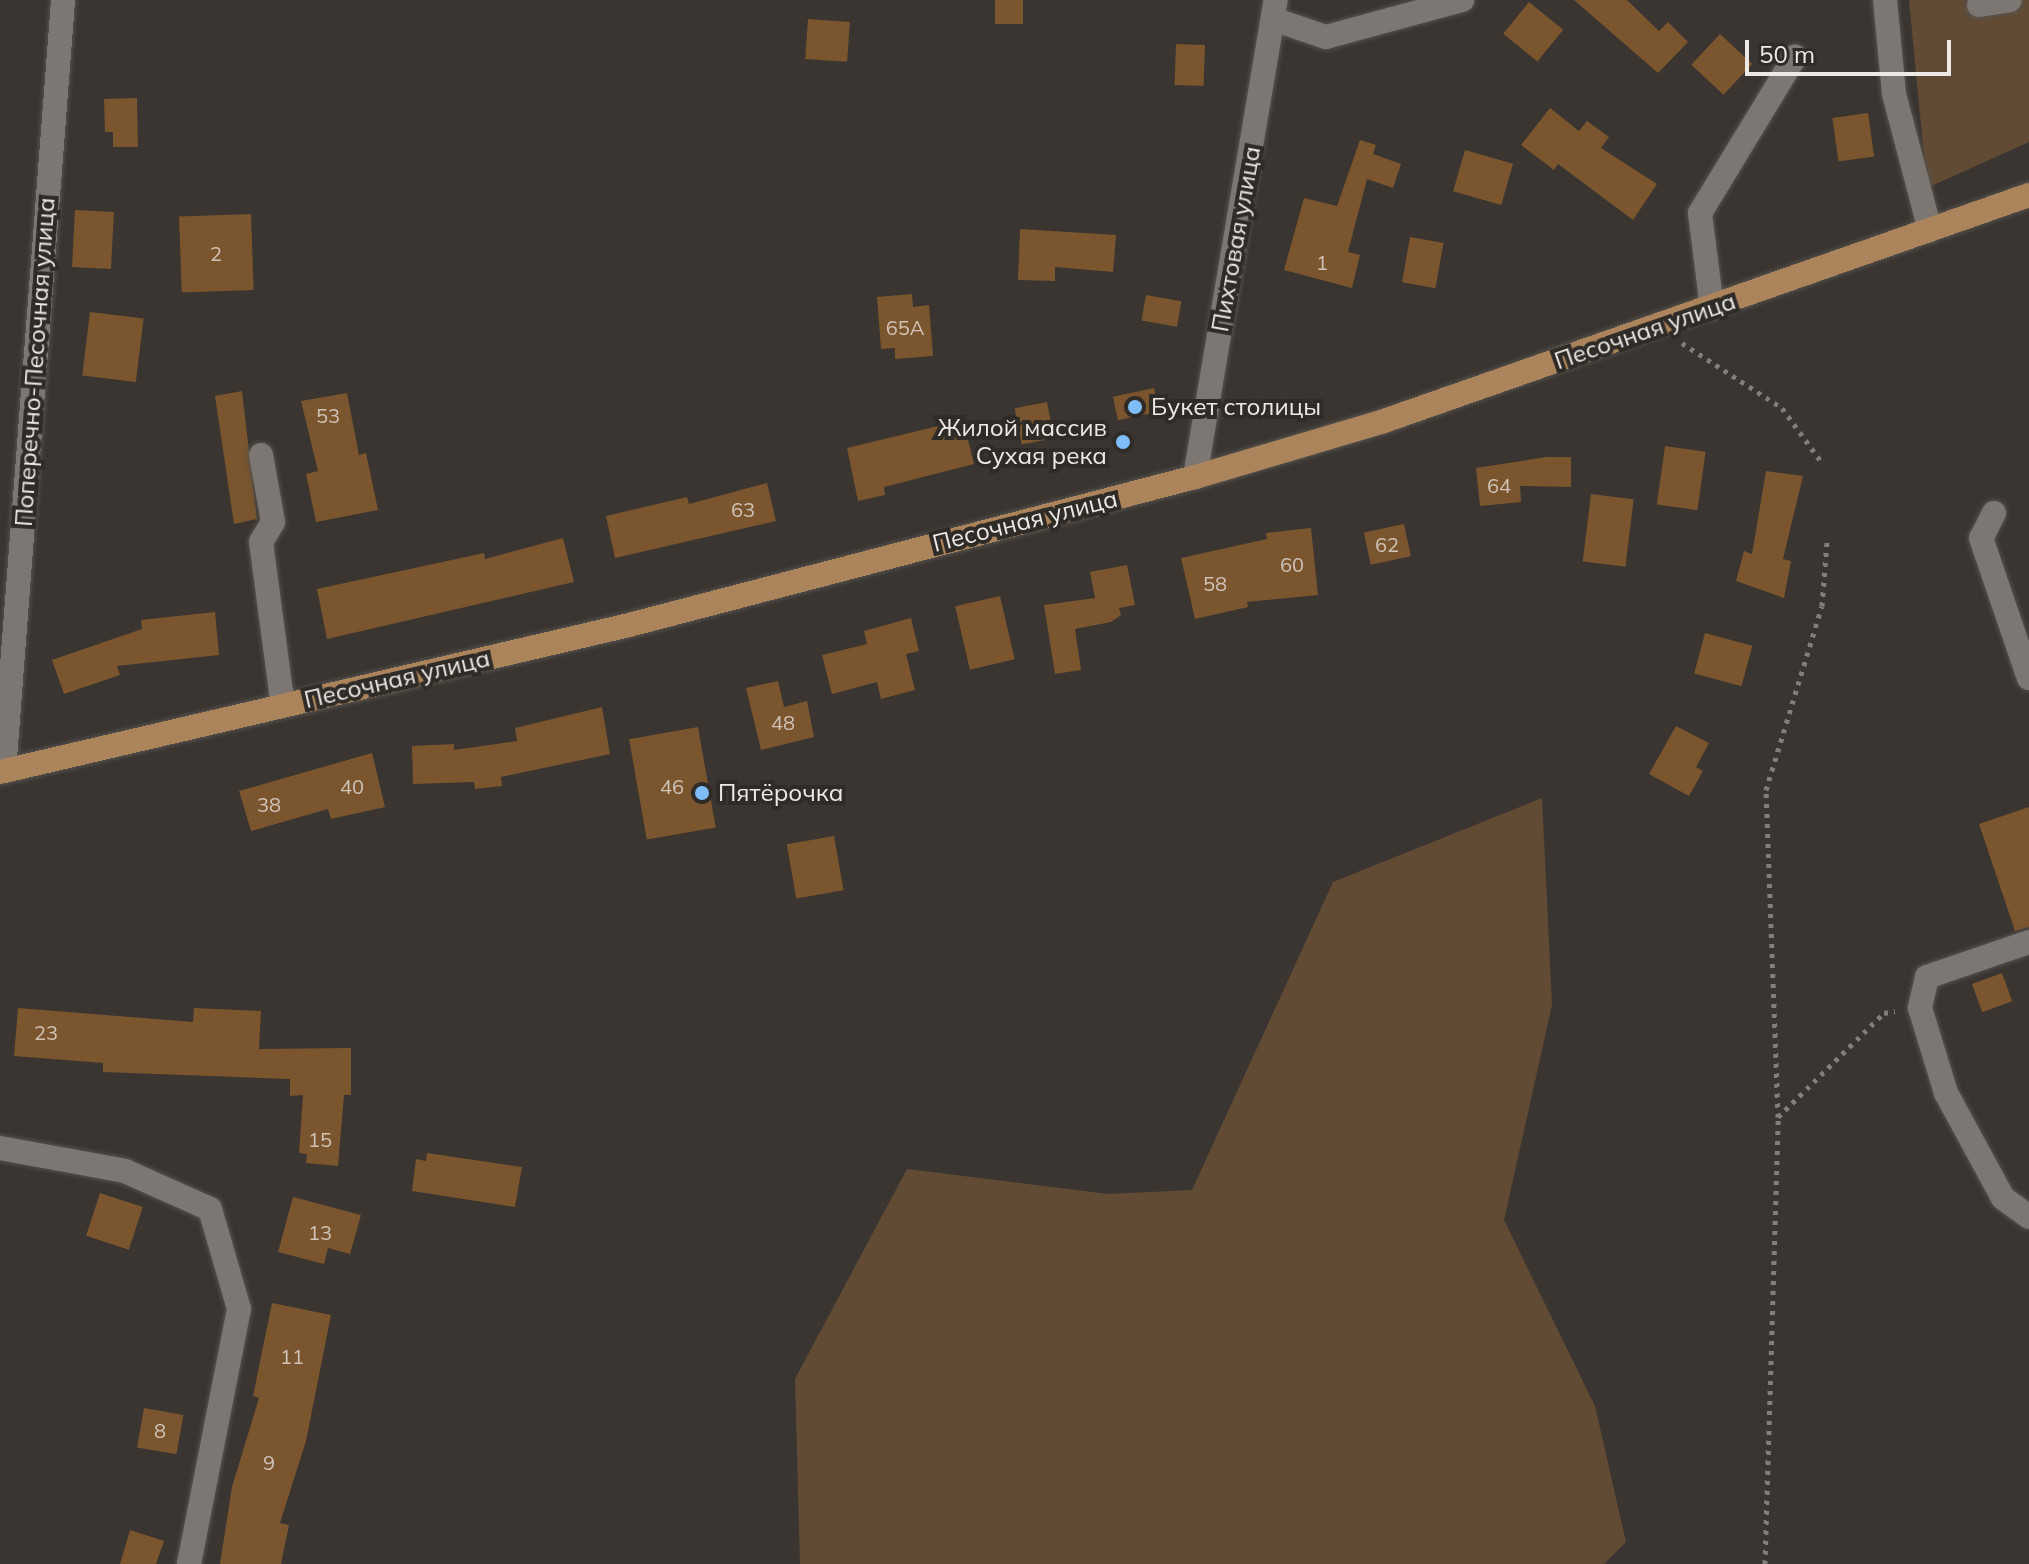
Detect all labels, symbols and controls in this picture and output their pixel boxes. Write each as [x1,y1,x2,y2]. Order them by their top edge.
scale bar [1749,24,1955,74]
text: 50 m [1759,39,1815,69]
street label: Пихтовая улица [1206,144,1266,334]
street label: Поперечно-Песочная улица [9,196,61,528]
house number: 2 [210,241,222,265]
house number: 1 [1316,250,1328,274]
street label: Песочная улица [1551,287,1739,375]
house number: 65А [886,315,924,339]
place label: Букет столицы [1151,393,1321,421]
marker: Букет столицы [1126,398,1144,416]
house number: 53 [316,403,340,427]
place label: Жилой массив Сухая река [938,414,1107,470]
marker: Жилой массив Сухая река [1114,433,1132,451]
house number: 64 [1487,473,1511,497]
street label: Песочная улица [930,484,1120,558]
house number: 63 [731,497,755,521]
house number: 62 [1375,532,1399,556]
house number: 60 [1280,552,1304,576]
house number: 58 [1203,571,1227,595]
street label: Песочная улица [301,644,493,714]
house number: 48 [771,710,795,734]
house number: 40 [340,774,364,798]
house number: 46 [660,774,684,798]
place label: Пятёрочка [718,779,843,807]
marker: Пятёрочка [693,784,711,802]
house number: 38 [257,792,281,816]
house number: 23 [34,1020,58,1044]
house number: 15 [308,1127,332,1151]
house number: 13 [308,1220,332,1244]
house number: 11 [280,1344,304,1368]
house number: 8 [154,1418,166,1442]
house number: 9 [263,1450,275,1474]

